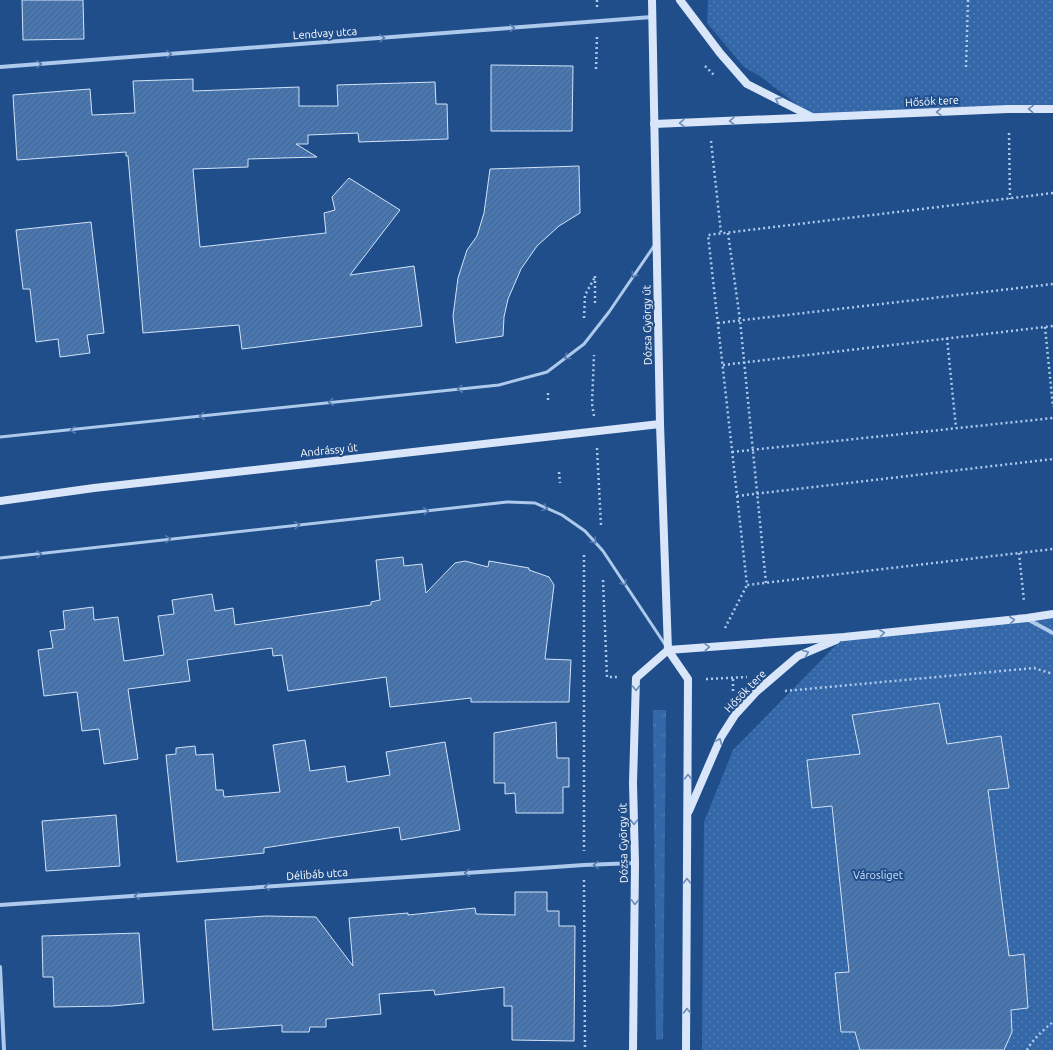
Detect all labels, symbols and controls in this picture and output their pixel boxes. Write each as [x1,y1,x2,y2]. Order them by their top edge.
one-way arrow [509,24,515,33]
street label: Lendvay utca [292,25,358,41]
one-way arrow [379,33,385,42]
one-way arrow [165,50,172,59]
one-way arrow [36,59,42,68]
street label: Hősök tere [905,94,959,108]
one-way arrow [775,97,782,105]
one-way arrow [1028,105,1034,113]
one-way arrow [936,107,942,116]
one-way arrow [729,117,735,125]
one-way arrow [679,119,685,127]
one-way arrow [632,271,639,278]
street label: Dózsa György út [640,284,654,365]
one-way arrow [564,352,571,359]
one-way arrow [457,384,463,393]
one-way arrow [328,398,334,407]
one-way arrow [199,411,205,420]
one-way arrow [70,425,76,434]
street label: Andrássy út [300,441,359,459]
one-way arrow [541,503,548,511]
one-way arrow [423,506,429,515]
one-way arrow [294,521,300,530]
one-way arrow [165,535,171,544]
one-way arrow [589,536,596,544]
one-way arrow [36,549,42,558]
one-way arrow [619,579,626,586]
one-way arrow [1009,616,1015,625]
one-way arrow [879,629,886,638]
one-way arrow [704,643,710,652]
one-way arrow [801,650,809,658]
street label: Hősök tere [722,667,768,715]
one-way arrow [632,685,640,691]
one-way arrow [714,738,722,746]
one-way arrow [684,774,692,780]
street label: Dózsa György út [616,802,630,883]
one-way arrow [630,819,638,825]
one-way arrow [593,861,599,869]
street label: Délibáb utca [286,866,348,882]
one-way arrow [464,869,470,878]
park label: Városliget [853,869,904,881]
one-way arrow [683,878,691,884]
one-way arrow [264,882,270,891]
one-way arrow [134,891,140,900]
one-way arrow [631,899,639,905]
one-way arrow [683,1008,691,1014]

